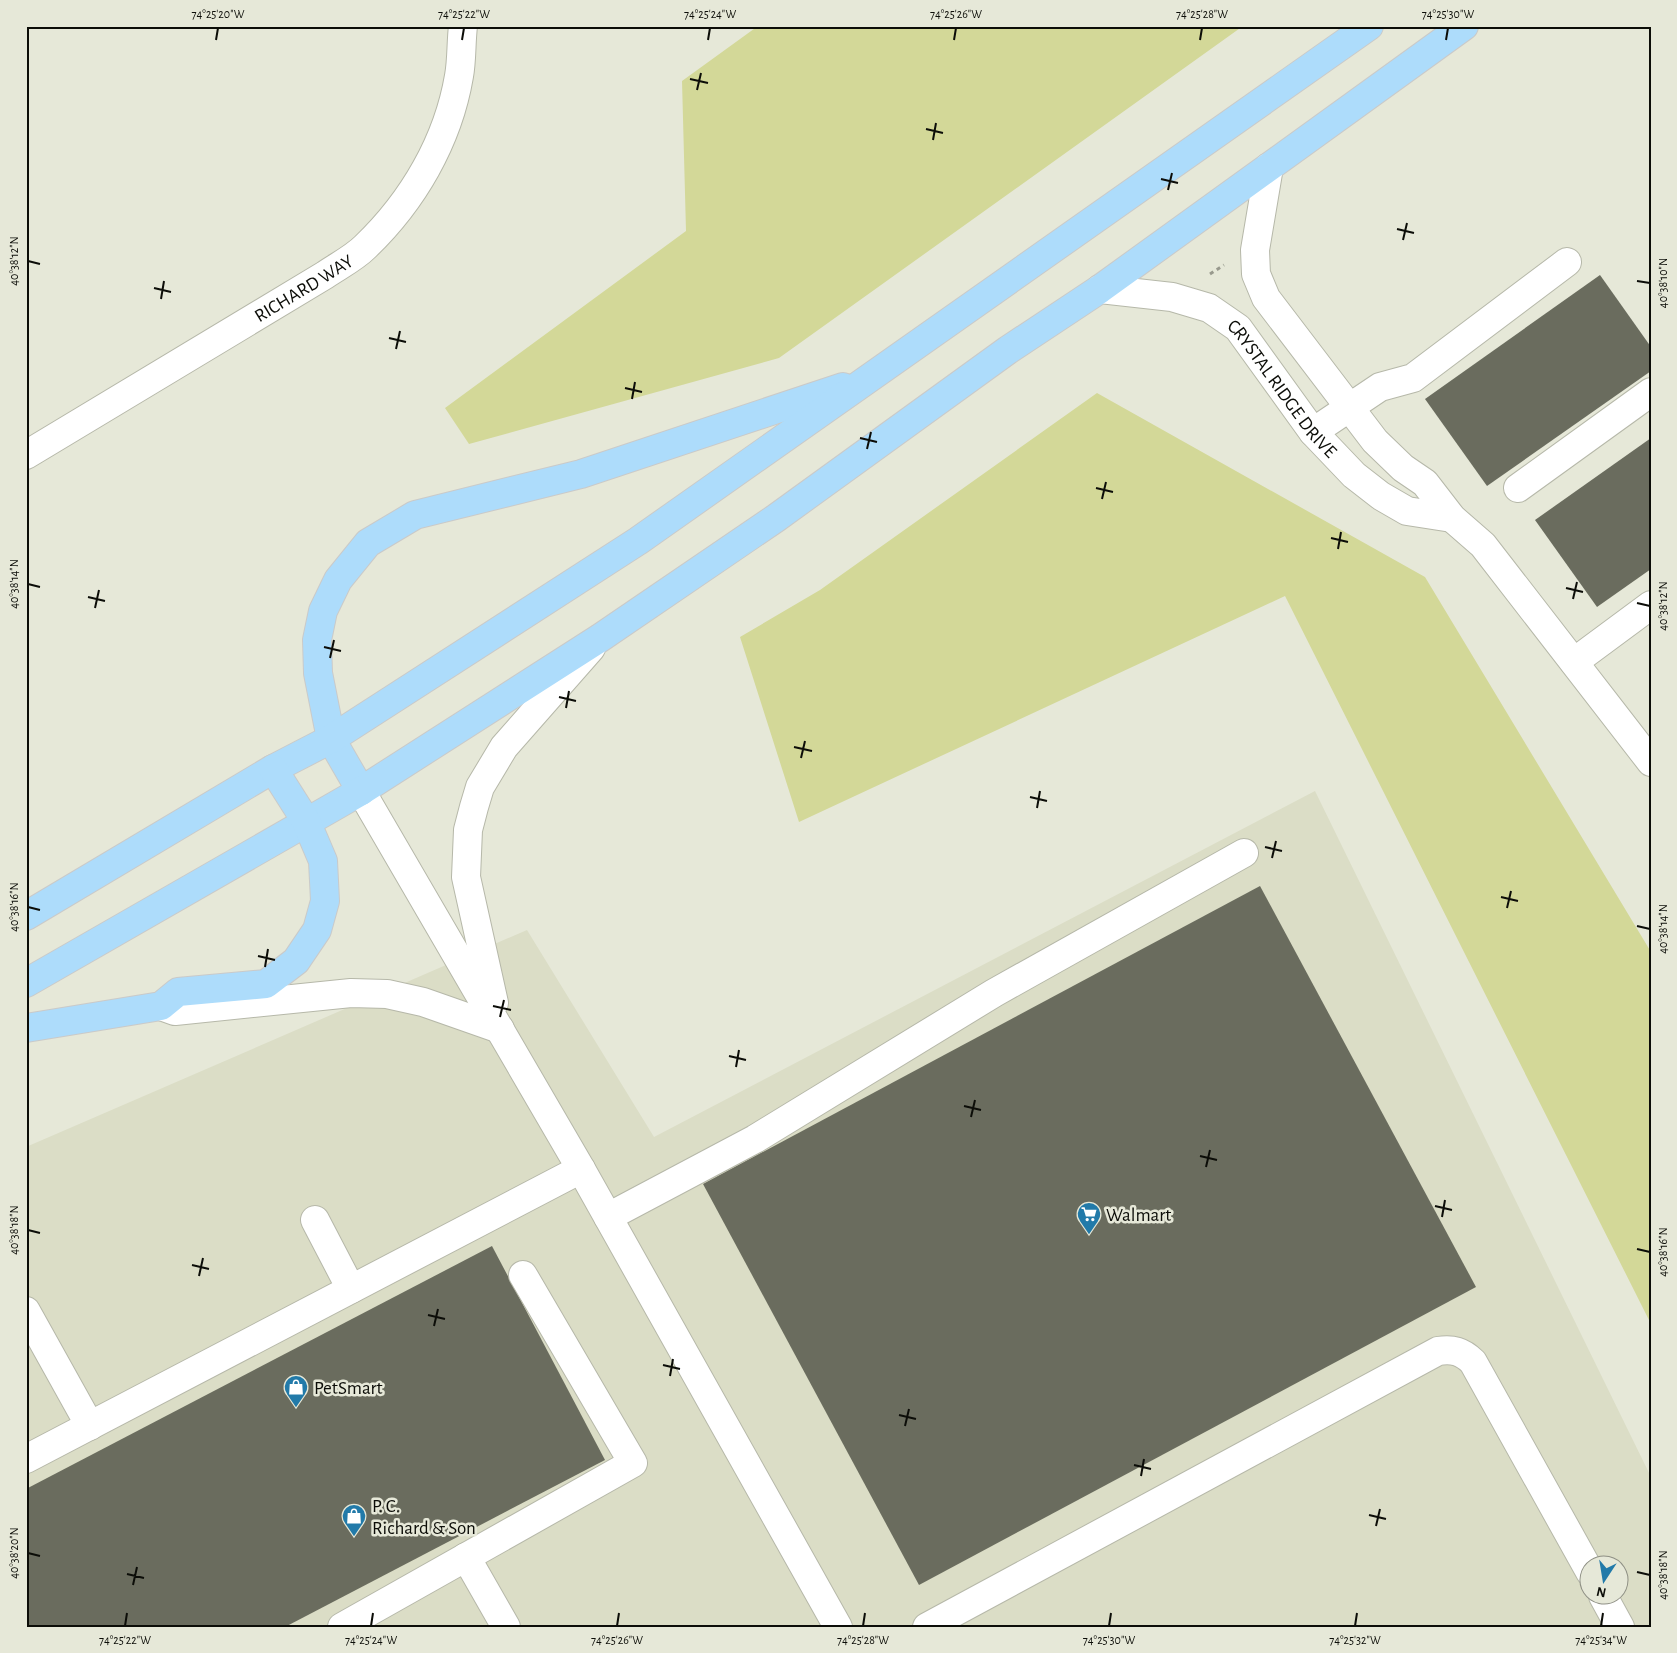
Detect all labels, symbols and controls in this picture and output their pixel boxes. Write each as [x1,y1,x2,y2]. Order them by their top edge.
text: 74°25'20"W [192,8,245,20]
text: 74°25'22"W [438,8,490,20]
text: 74°25'24"W [684,8,736,20]
text: 74°25'26"W [930,8,982,20]
text: 74°25'28"W [1176,8,1228,20]
text: 74°25'30"W [1422,8,1474,20]
text: 40°38'12"N [8,236,20,286]
street label: RICHARD WAY [252,252,357,326]
text: 40°38'10"N [1657,258,1669,308]
street label: CRYSTAL RIDGE DRIVE [1224,316,1340,462]
text: 40°38'14"N [8,559,20,609]
text: 40°38'12"N [1657,581,1669,631]
text: 40°38'16"N [8,882,20,932]
text: 40°38'14"N [1657,904,1669,954]
supermarket icon: Walmart [1076,1201,1102,1235]
text: 40°38'18"N [8,1205,20,1255]
place label: Walmart [1106,1206,1171,1225]
text: 40°38'16"N [1657,1227,1669,1277]
shop icon: PetSmart [283,1374,309,1408]
place label: PetSmart [314,1379,383,1398]
place label: P. C. Richard & Son [372,1497,476,1538]
shop icon: P. C. Richard & Son [341,1503,367,1537]
text: 40°38'20"N [8,1527,20,1579]
text: 40°38'18"N [1657,1550,1669,1600]
north arrow [1580,1556,1630,1606]
text: N [1595,1584,1608,1600]
text: 74°25'22"W [99,1634,151,1646]
text: 74°25'24"W [345,1634,397,1646]
text: 74°25'26"W [591,1634,643,1646]
text: 74°25'28"W [837,1634,889,1646]
text: 74°25'30"W [1083,1634,1135,1646]
text: 74°25'32"W [1329,1634,1381,1646]
text: 74°25'34"W [1575,1634,1627,1646]

